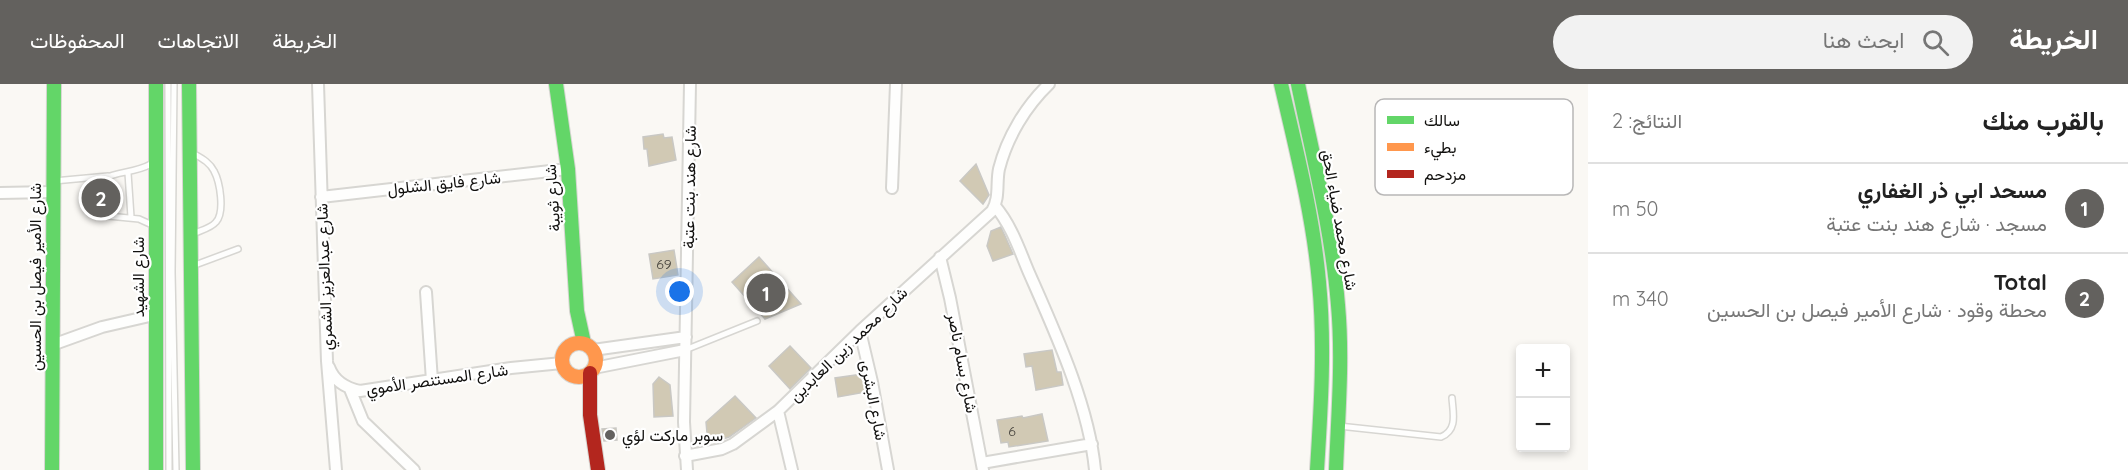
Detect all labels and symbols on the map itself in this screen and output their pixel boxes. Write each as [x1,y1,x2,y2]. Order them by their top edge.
legend [1375,99,1573,195]
text: سالك [1424,110,1460,130]
street label: شارع هند بنت عتبة [678,125,702,249]
text: بطيء [1424,137,1456,161]
street label: شارع محمد ضياء الحق [1316,148,1362,292]
street label: شارع ثويبة [540,164,566,232]
text: مزدحم [1424,164,1466,185]
street label: شارع فايق الشلول [386,167,502,201]
pin: 2 [82,176,120,220]
street label: شارع الأمير فيصل بن الحسين [25,183,47,371]
street label: شارع عبدالعزيز الشمري [311,203,341,351]
street label: شارع الشهيد [128,237,150,317]
house number: 69 [656,255,672,273]
pin: 1 [746,270,786,316]
your location [665,277,694,306]
street label: شارع محمد زين العابدين [785,282,913,407]
street label: شارع بسام ناصر [941,310,982,415]
street label: شارع البشرى [854,358,892,442]
street label: شارع المستنصر الأموي [365,359,510,403]
house number: 6 [1008,422,1016,440]
place label: سوبر ماركت لؤي [622,425,723,449]
marker: سوبر ماركت لؤي [603,428,617,442]

